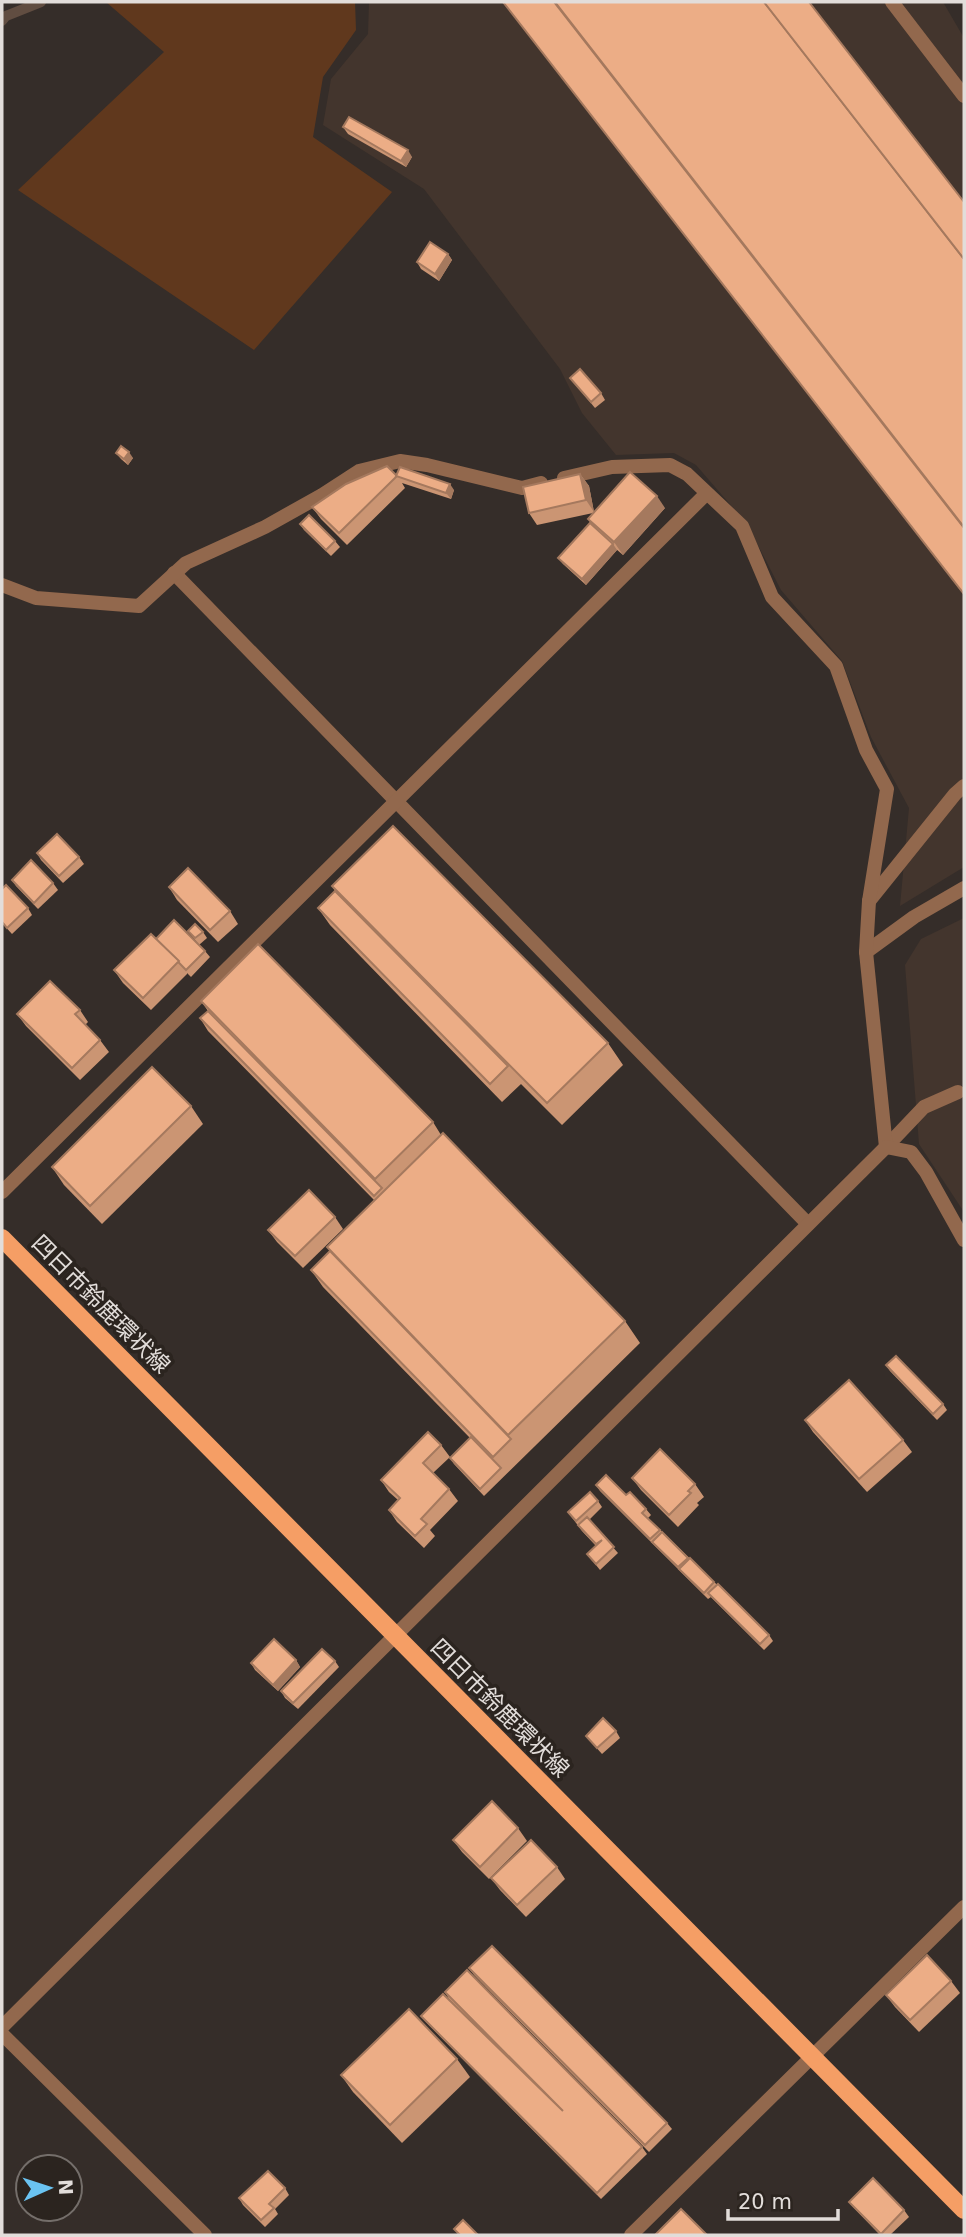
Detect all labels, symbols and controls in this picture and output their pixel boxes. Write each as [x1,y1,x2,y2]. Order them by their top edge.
street label: 四日市鈴鹿環状線 [27,1230,175,1378]
street label: 四日市鈴鹿環状線 [426,1634,574,1782]
north arrow [14,2153,84,2223]
scale bar [728,2178,838,2222]
text: N [55,2179,77,2196]
text: 20 m [738,2190,792,2214]

